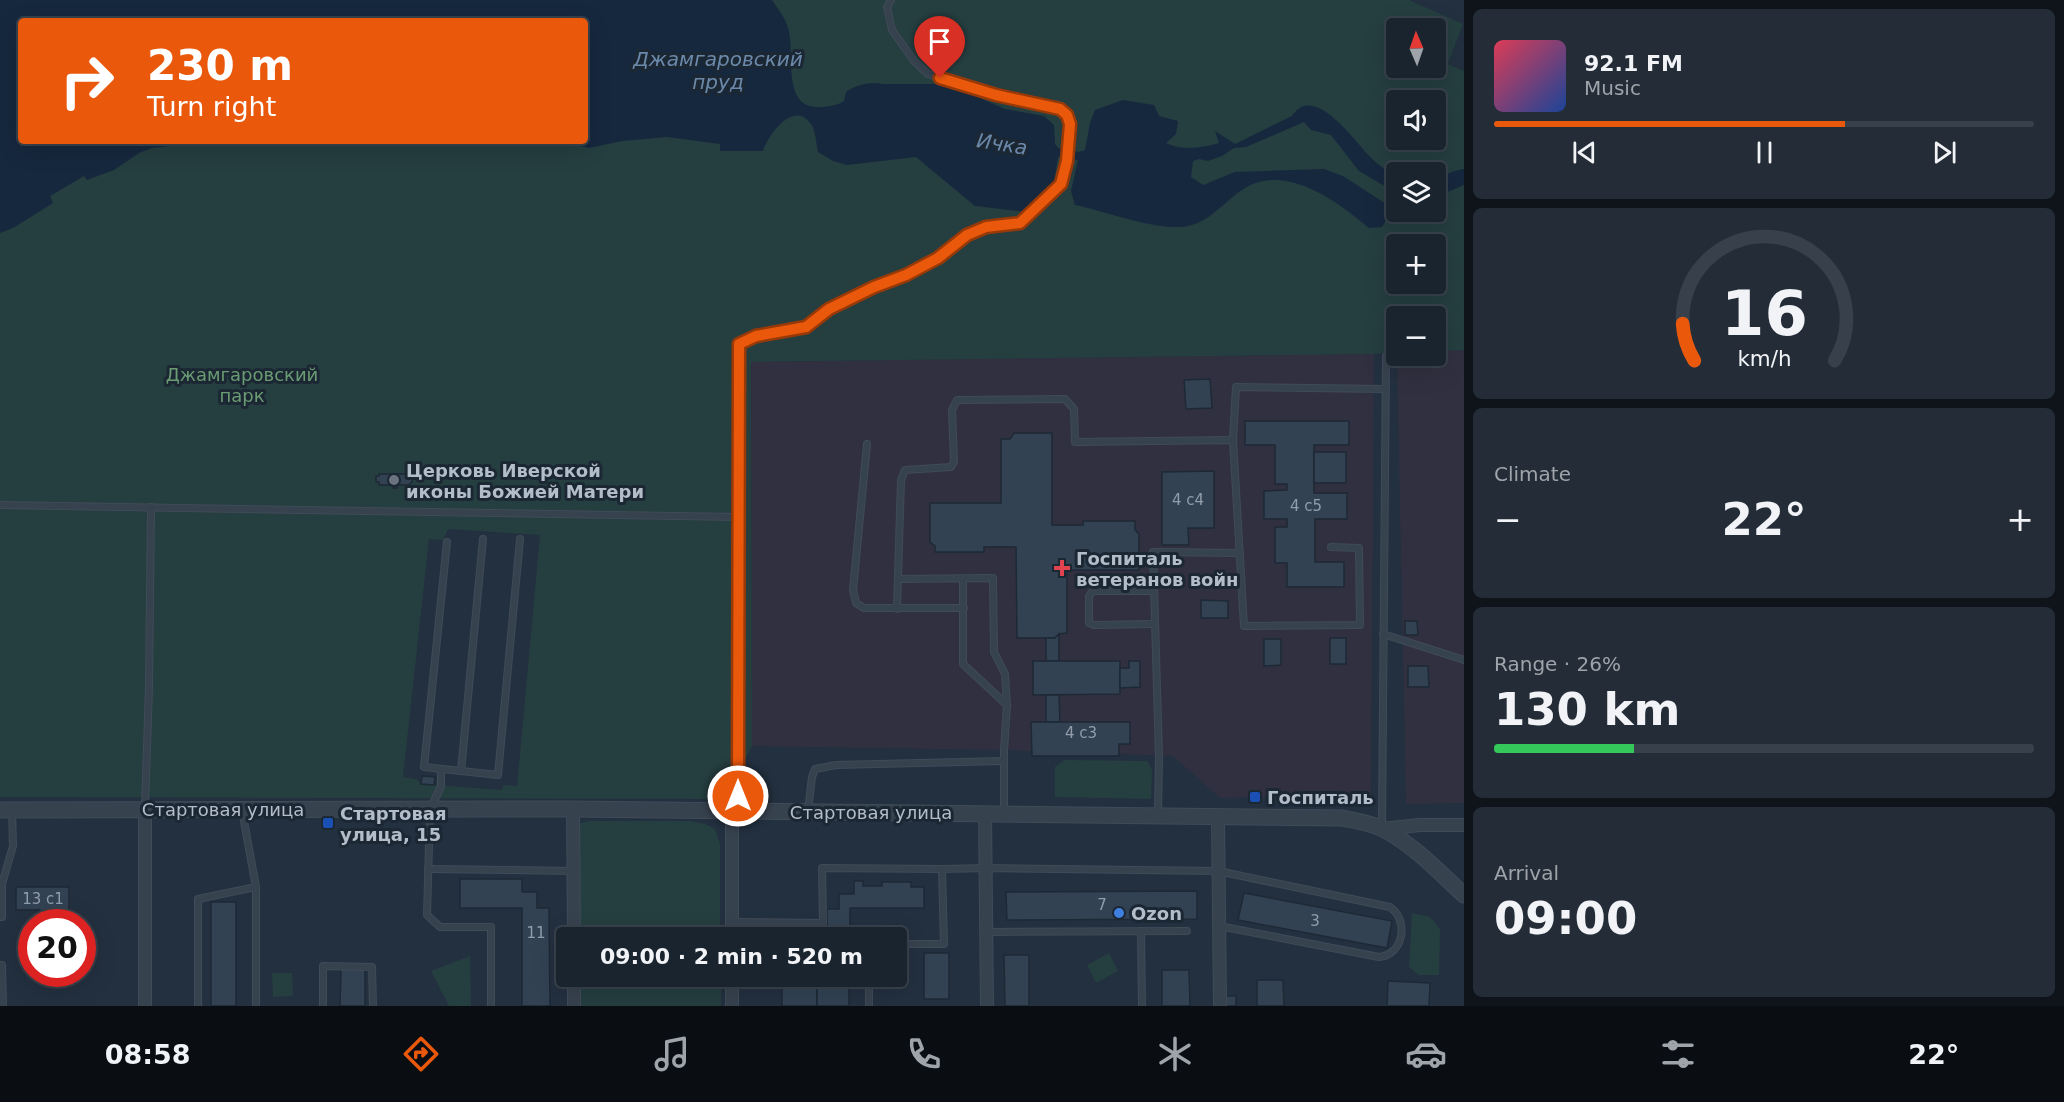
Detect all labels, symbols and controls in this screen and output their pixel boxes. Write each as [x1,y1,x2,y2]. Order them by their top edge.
pin [914,16,965,78]
north arrow [1386,18,1446,78]
map controls [1386,18,1446,366]
icon: arrive [923,25,956,58]
text: 230 m [147,41,293,90]
icon: right [48,42,126,120]
water label: Джамгаровский пруд [632,47,803,94]
text: 92.1 FM [1584,51,1683,76]
text: Music [1584,76,1641,100]
button: sound [1386,90,1446,150]
text: Turn right [147,91,276,122]
water label: Ичка [975,128,1029,160]
icon: previous [1568,136,1601,169]
icon: pause [1748,136,1781,169]
icon: next [1928,136,1961,169]
button: layers [1386,162,1446,222]
button: + [1386,234,1446,294]
text: 16 [1721,277,1807,350]
button: − [1386,306,1446,366]
text: km/h [1737,346,1791,371]
park label: Джамгаровский парк [166,364,318,406]
place label: Церковь Иверской иконы Божией Матери [406,460,644,502]
text: Climate [1494,462,1571,486]
marker: Церковь Иверской иконы Божией Матери [387,473,401,487]
house number: 4 с4 [1172,491,1204,509]
text: 22° [1721,493,1807,546]
house number: 4 с5 [1290,497,1322,515]
text: − [1494,500,1522,539]
text: + [2006,500,2034,539]
place label: Госпиталь ветеранов войн [1076,548,1239,590]
marker: Госпиталь ветеранов войн [1053,559,1071,577]
text: Range · 26% [1494,652,1621,676]
text: 130 km [1494,683,1680,736]
house number: 4 с3 [1065,724,1097,742]
position arrow [706,764,770,828]
place label: Госпиталь [1267,787,1374,808]
marker: Госпиталь [1248,790,1262,804]
street label: Стартовая улица [142,799,304,820]
street label: Стартовая улица [790,802,952,823]
place label: Стартовая улица, 15 [340,803,447,845]
marker: Стартовая улица, 15 [321,816,335,830]
text: Arrival [1494,861,1559,885]
house number: 13 с1 [22,890,64,908]
text: 09:00 [1494,892,1637,945]
house number: 7 [1097,896,1107,914]
place label: Ozon [1131,903,1182,924]
marker: Ozon [1112,906,1126,920]
speed limit sign: 20 [18,909,96,987]
house number: 3 [1310,912,1320,930]
house number: 11 [526,924,546,942]
text: 09:00 · 2 min · 520 m [600,944,863,969]
icon: directions [400,1033,442,1075]
icon: music [651,1033,693,1075]
icon: phone [903,1033,945,1075]
icon: climate [1154,1033,1196,1075]
icon: car [1405,1033,1447,1075]
icon: filters [1657,1033,1699,1075]
text: 08:58 [105,1039,191,1070]
text: 22° [1908,1039,1959,1070]

